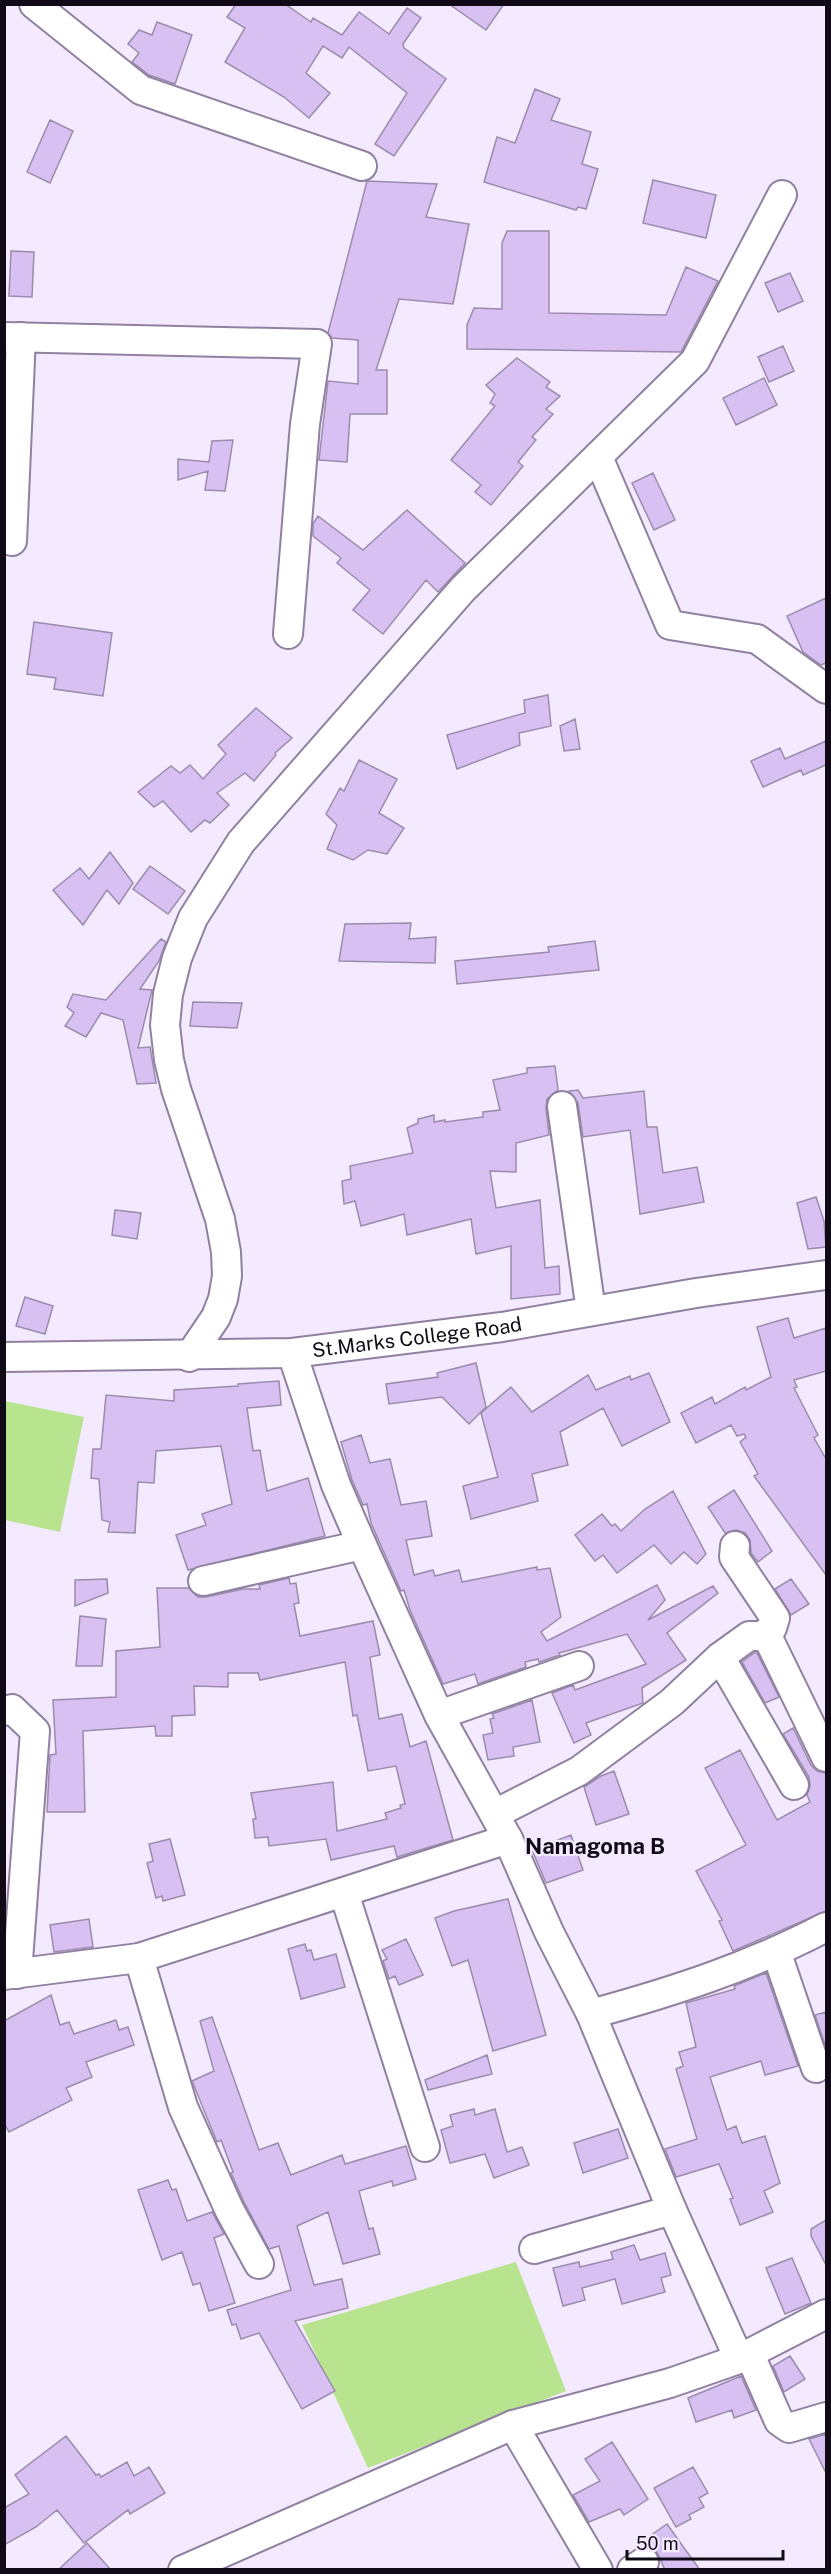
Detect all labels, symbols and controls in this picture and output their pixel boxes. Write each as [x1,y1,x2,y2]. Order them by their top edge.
street label: St.Marks College Road [311,1312,524,1362]
district label: Namagoma B [525,1833,665,1859]
scale bar [627,2523,783,2561]
text: 50 m [636,2533,679,2554]

